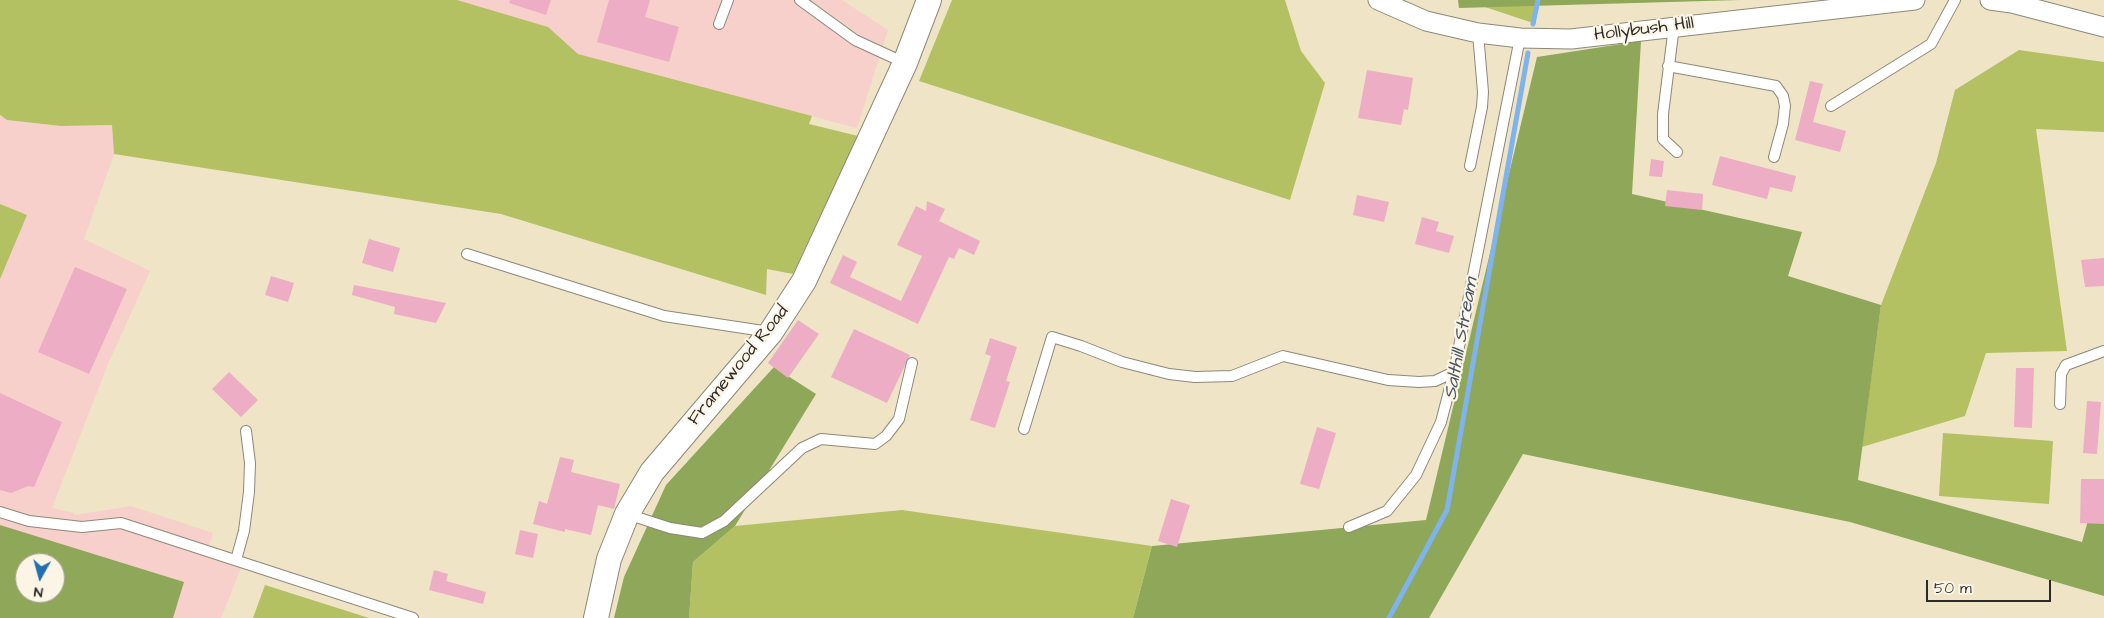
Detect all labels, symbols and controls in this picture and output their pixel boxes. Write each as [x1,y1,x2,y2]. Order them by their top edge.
street label: Hollybush Hill [1593,13,1695,47]
water label: Salthill Stream [1440,276,1484,402]
street label: Framewood Road [684,302,794,430]
north arrow [15,553,65,603]
scale bar [1929,570,2054,602]
text: 50 m [1934,578,1972,599]
text: N [33,581,44,602]

